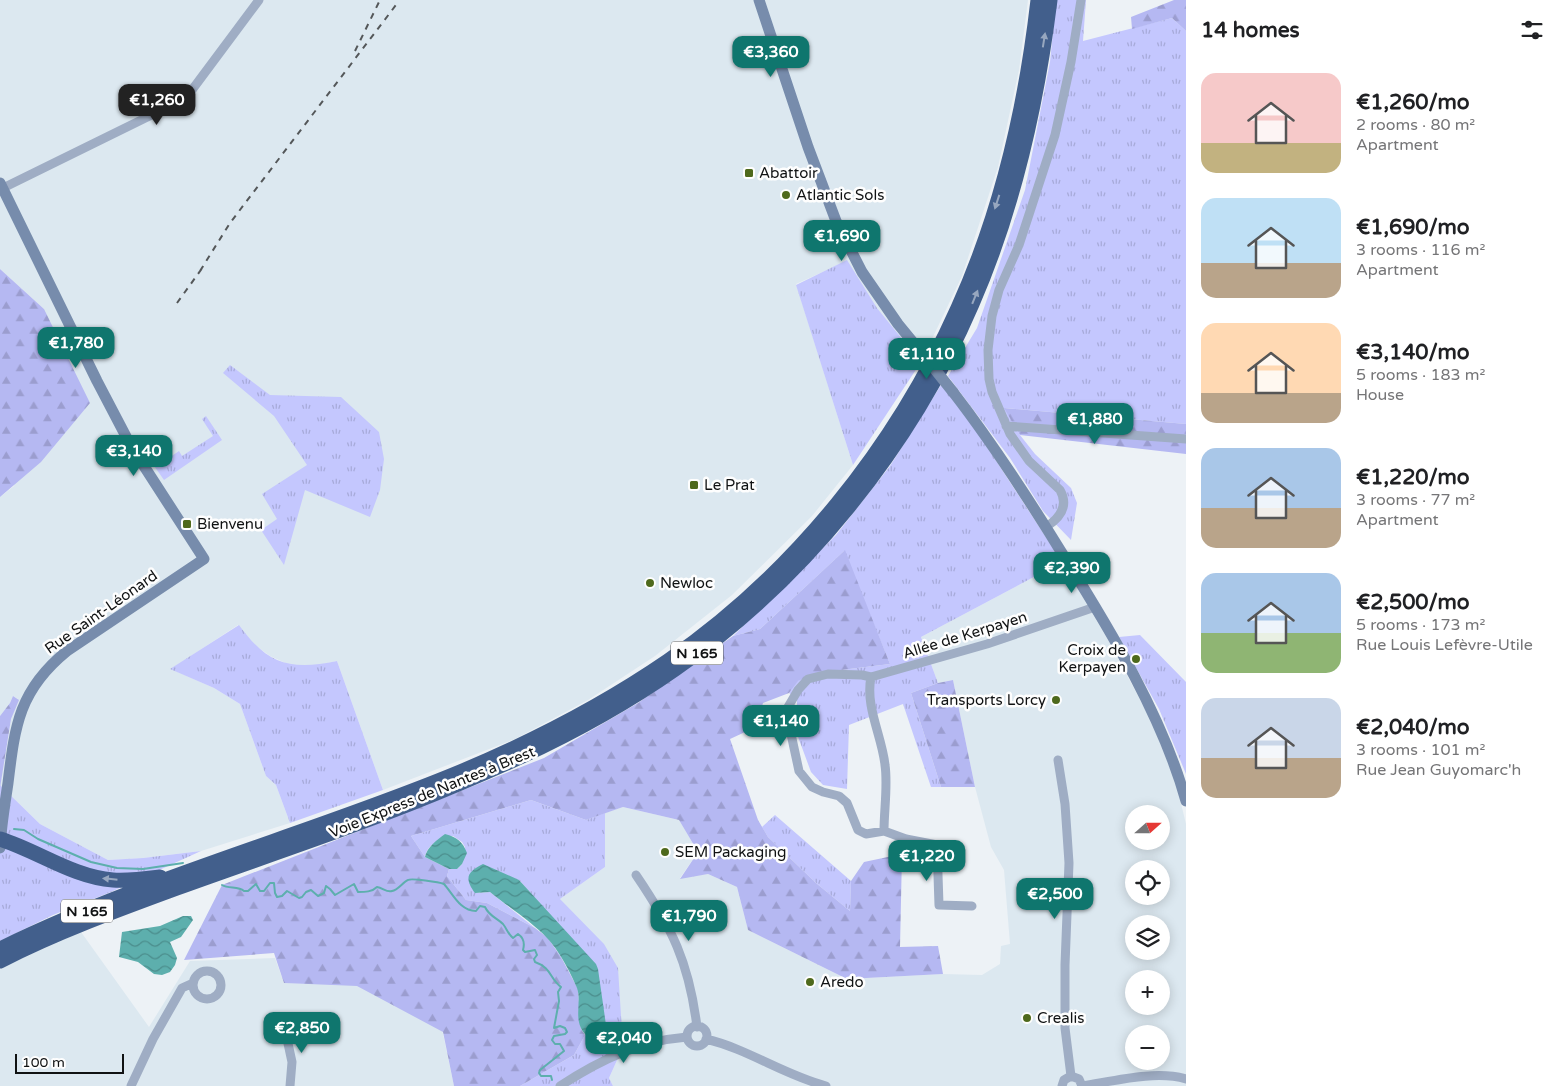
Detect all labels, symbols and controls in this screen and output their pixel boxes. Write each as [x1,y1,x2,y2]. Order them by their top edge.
icon: filters [1518,16,1546,44]
text: 14 homes [1201,18,1300,43]
one-way arrow [1040,31,1048,47]
pin: €3,360 [730,36,812,78]
text: €3,360 [743,42,799,62]
pin: €1,260 [116,84,198,126]
text: €1,260 [129,90,185,110]
text: €1,260/mo [1356,90,1470,115]
icon: home [1241,93,1301,153]
text: 2 rooms · 80 m² [1356,115,1475,135]
text: Apartment [1356,135,1439,155]
place label: Abattoir [759,164,818,182]
marker: Abattoir [743,167,755,179]
place label: Atlantic Sols [796,186,884,204]
marker: Atlantic Sols [780,189,792,201]
one-way arrow [993,194,1000,209]
text: €1,690/mo [1356,215,1470,240]
icon: home [1241,218,1301,278]
pin: €1,690 [801,220,883,262]
text: €1,690 [814,226,870,246]
text: 3 rooms · 116 m² [1356,240,1485,260]
text: Apartment [1356,260,1439,280]
one-way arrow [971,289,979,304]
pin: €1,780 [35,326,117,369]
text: €1,780 [48,333,104,353]
pin: €1,110 [886,338,968,380]
text: €3,140/mo [1356,340,1470,365]
icon: home [1241,343,1301,403]
text: €1,110 [899,344,955,364]
text: 5 rooms · 183 m² [1356,365,1485,385]
text: House [1356,385,1404,405]
pin: €1,880 [1054,402,1136,445]
text: €1,880 [1067,409,1123,429]
pin: €3,140 [93,434,175,477]
text: €3,140 [106,441,162,461]
text: €1,220/mo [1356,465,1470,490]
icon: home [1241,468,1301,528]
place label: Le Prat [704,476,755,494]
marker: Le Prat [688,479,700,491]
text: 3 rooms · 77 m² [1356,490,1475,510]
text: Apartment [1356,510,1439,530]
place label: Bienvenu [197,515,263,533]
marker: Bienvenu [181,518,193,530]
pin: €2,390 [1031,552,1113,594]
text: €2,390 [1044,558,1100,578]
street label: Rue Saint-Léonard [41,566,161,658]
place label: Newloc [660,574,713,592]
marker: Newloc [644,577,656,589]
text: €2,500/mo [1356,590,1470,615]
icon: home [1241,593,1301,653]
street label: Allée de Kerpayen [901,608,1029,662]
text: 5 rooms · 173 m² [1356,615,1485,635]
text: Rue Louis Lefèvre-Utile [1356,635,1533,655]
road number: N 165 [671,641,723,664]
place label: Croix de Kerpayen [1058,641,1126,676]
marker: Croix de Kerpayen [1130,653,1142,665]
place label: Transports Lorcy [927,691,1046,709]
marker: Transports Lorcy [1050,694,1062,706]
pin: €1,140 [740,704,822,747]
text: €1,140 [753,711,809,731]
text: €2,040/mo [1356,715,1470,740]
icon: home [1241,718,1301,778]
text: 3 rooms · 101 m² [1356,740,1485,760]
street label: Voie Express de Nantes à Brest [327,742,538,842]
text: Rue Jean Guyomarc'h [1356,760,1521,780]
north arrow [1125,805,1170,850]
map controls [1125,805,1170,1070]
pin: €1,220 [886,840,968,882]
place label: SEM Packaging [675,843,787,861]
marker: SEM Packaging [659,846,671,858]
text: €1,220 [899,846,955,866]
button: locate [1125,860,1170,905]
one-way arrow [102,875,118,883]
pin: €2,500 [1014,878,1096,920]
text: €2,500 [1027,884,1083,904]
road number: N 165 [61,899,113,922]
pin: €1,790 [648,900,730,942]
text: €1,790 [661,906,717,926]
button: layers [1125,915,1170,960]
button: + [1125,970,1170,1015]
place label: Aredo [820,973,864,991]
marker: Aredo [804,976,816,988]
place label: Crealis [1037,1009,1084,1027]
pin: €2,850 [261,1012,343,1054]
marker: Crealis [1021,1012,1033,1024]
text: €2,850 [274,1018,330,1038]
pin: €2,040 [583,1022,665,1064]
button: − [1125,1025,1170,1070]
text: €2,040 [596,1028,652,1048]
scale bar [15,1051,124,1074]
text: 100 m [22,1054,65,1071]

